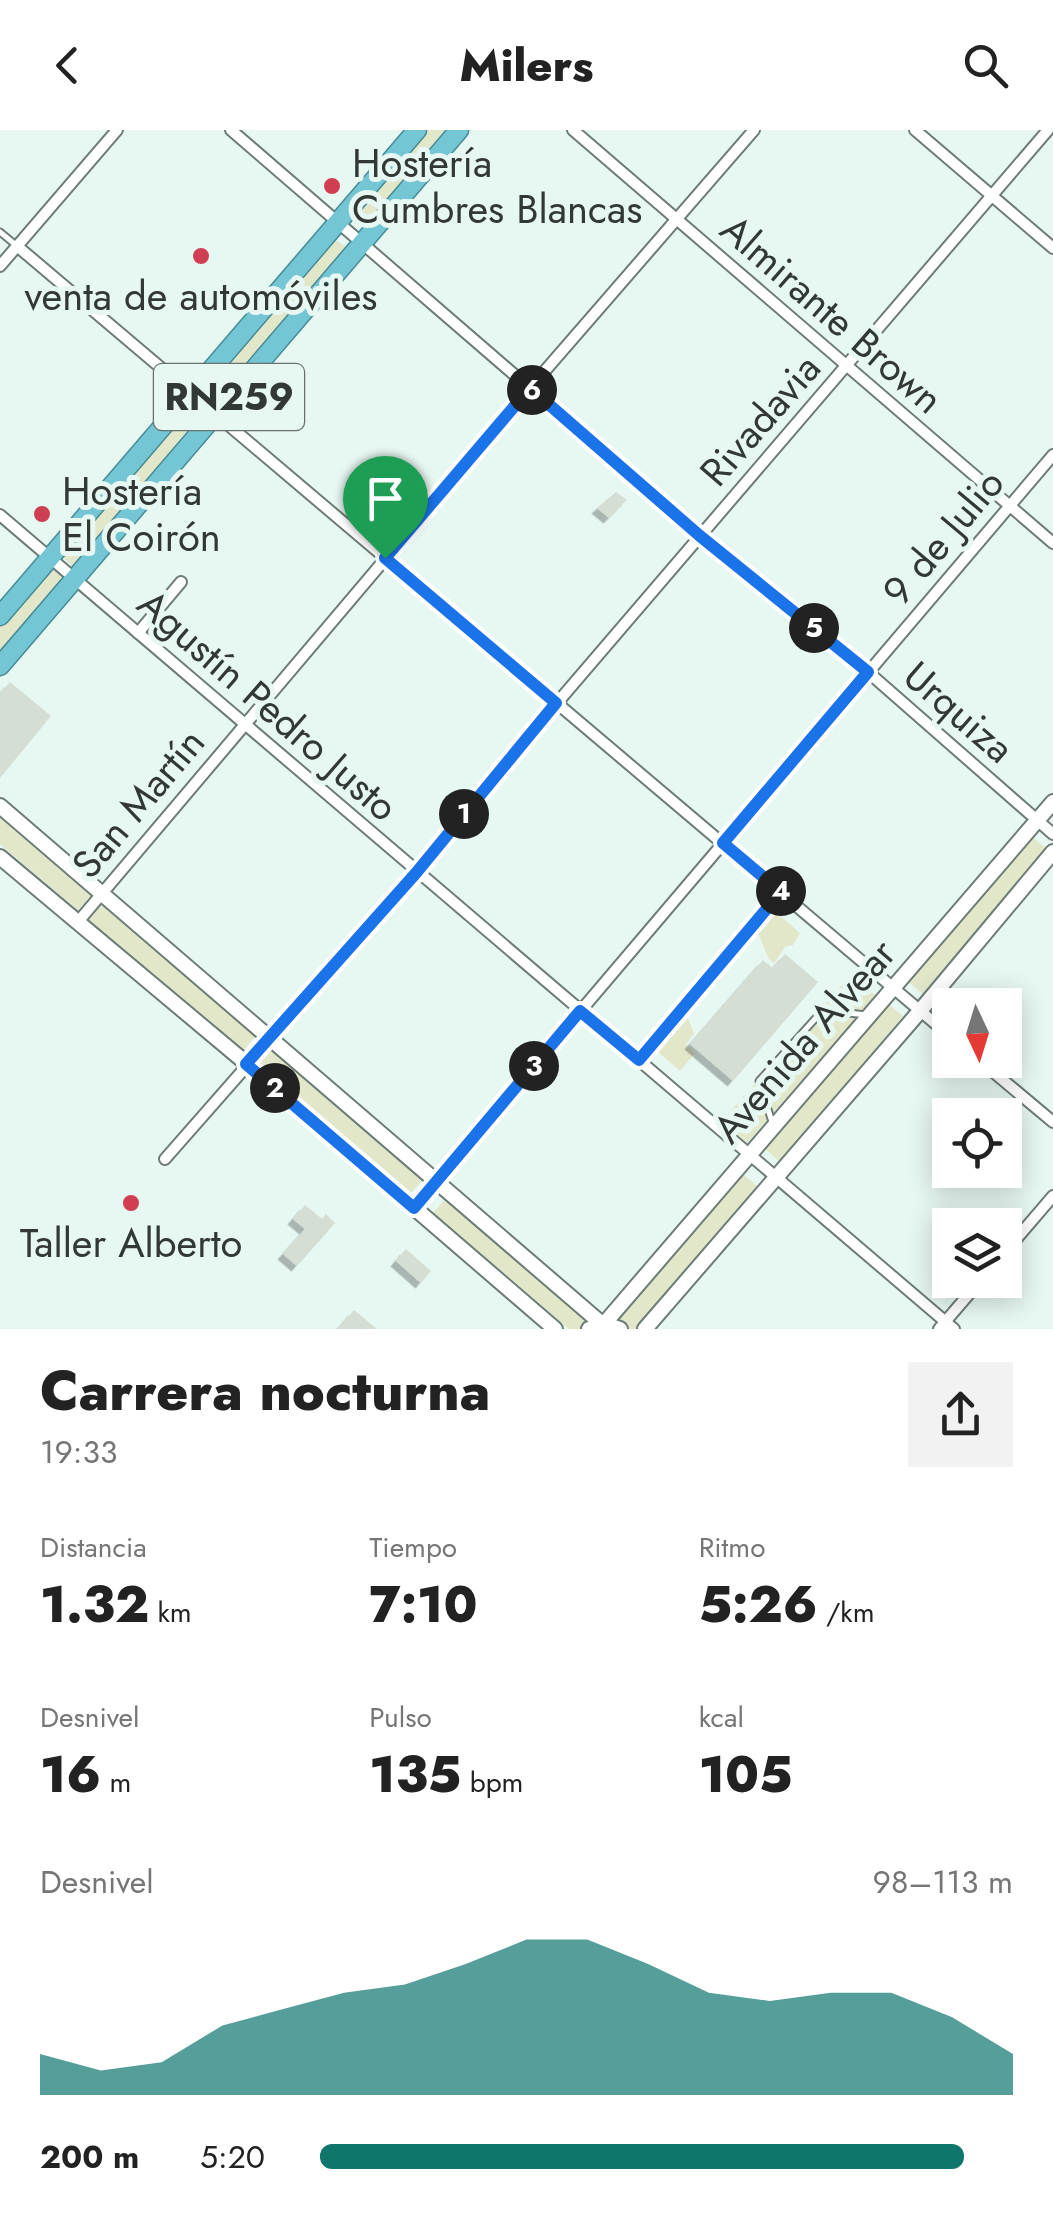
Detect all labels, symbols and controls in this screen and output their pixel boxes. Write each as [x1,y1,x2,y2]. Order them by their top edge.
text: Milers [460,33,593,98]
icon: back [40,38,95,93]
icon: search [958,38,1013,93]
place label: Hostería Cumbres Blancas [352,134,642,238]
marker: Hostería Cumbres Blancas [321,175,343,197]
street label: Almirante Brown [708,201,956,427]
marker: venta de automóviles [190,245,212,267]
place label: venta de automóviles [25,267,377,325]
street label: Rivadavia [686,341,834,499]
road number: RN259 [154,364,304,430]
pin: 6 [507,365,557,415]
text: 6 [523,369,541,410]
pin [343,456,428,559]
street label: 9 de Julio [869,456,1017,618]
place label: Hostería El Coirón [62,462,221,566]
icon: arrive [358,471,413,526]
marker: Hostería El Coirón [31,503,53,525]
street label: Agustín Pedro Justo [125,575,411,835]
pin: 5 [789,603,839,653]
text: 5 [805,607,823,648]
street label: Urquiza [891,647,1027,777]
street label: San Martín [58,715,218,891]
pin: 1 [439,789,489,839]
text: 1 [457,793,471,834]
pin: 4 [756,866,806,916]
text: 4 [771,870,791,911]
street label: Avenida Alvear [699,926,909,1156]
north arrow [932,988,1022,1078]
map controls [932,988,1022,1298]
pin: 3 [509,1041,559,1091]
text: 3 [525,1045,543,1086]
pin: 2 [250,1063,300,1113]
text: 2 [266,1067,284,1108]
button: locate [932,1098,1022,1188]
marker: Taller Alberto [120,1192,142,1214]
button: layers [932,1208,1022,1298]
place label: Taller Alberto [20,1214,242,1272]
text: Carrera nocturna [40,1351,490,1431]
button: share [908,1362,1013,1467]
text: 19:33 [40,1429,117,1475]
text: Distancia [40,1527,147,1568]
text: Tiempo [369,1527,457,1568]
text: Ritmo [699,1527,765,1568]
text: 1.32 [40,1568,149,1641]
text: 7:10 [369,1568,477,1641]
text: 5:26 [699,1568,818,1641]
text: km [149,1592,192,1633]
text: /km [818,1592,875,1633]
text: Desnivel [40,1697,140,1738]
text: Pulso [369,1697,432,1738]
text: kcal [699,1697,744,1738]
text: 16 [40,1738,101,1811]
text: 135 [369,1738,461,1811]
text: 105 [699,1738,793,1811]
text: m [101,1762,131,1803]
text: bpm [461,1762,523,1803]
text: Desnivel [40,1859,154,1905]
text: 98–113 m [873,1859,1013,1905]
text: 200 m [40,2134,139,2180]
text: 5:20 [200,2134,265,2180]

